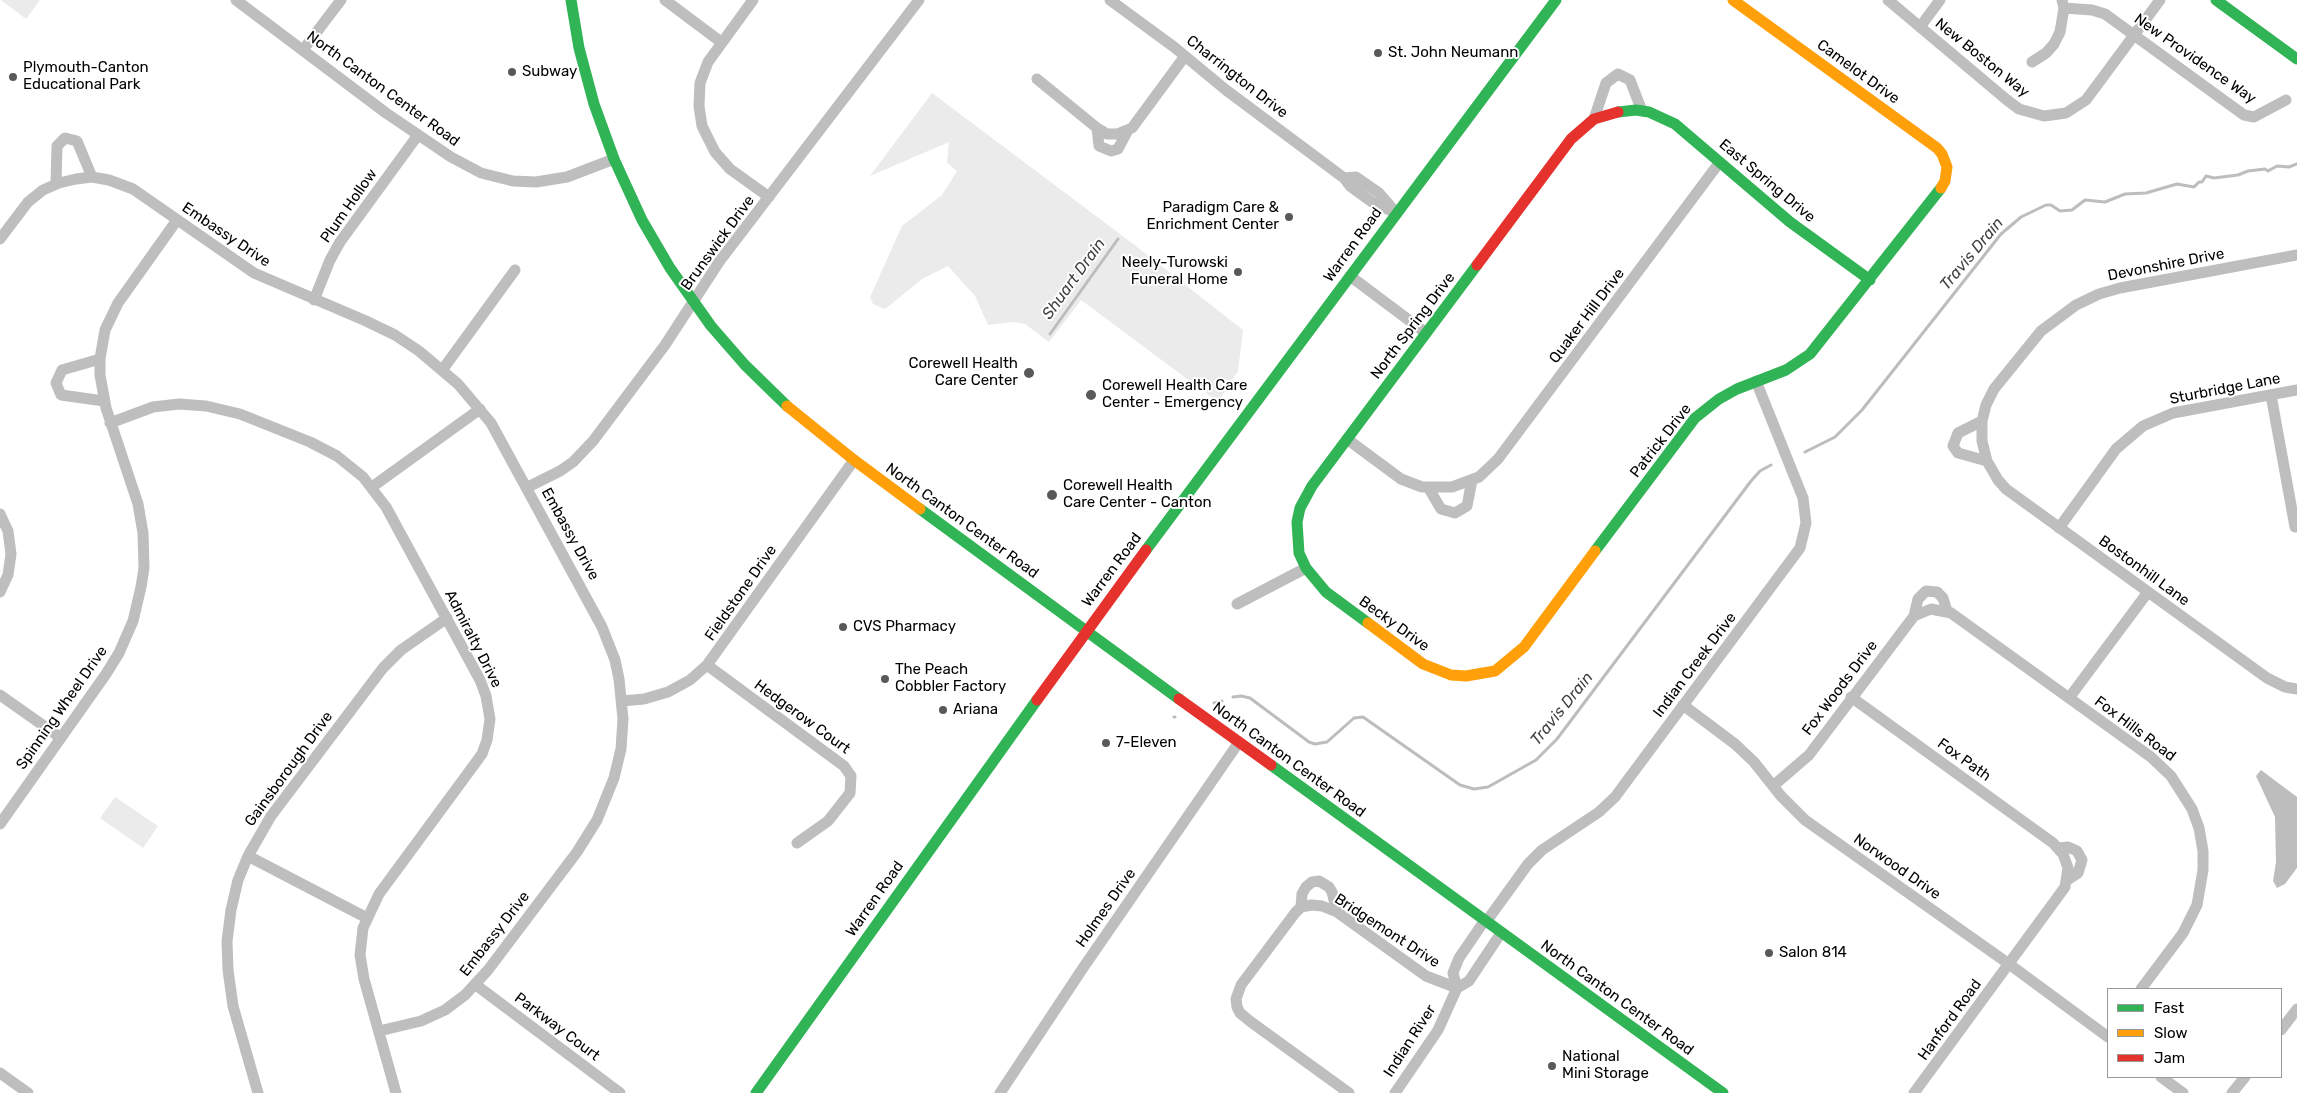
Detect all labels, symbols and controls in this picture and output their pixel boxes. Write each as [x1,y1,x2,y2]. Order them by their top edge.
street label: New Providence Way [2131,10,2259,108]
street label: New Boston Way [1931,15,2033,101]
street label: North Canton Center Road [303,28,463,150]
street label: Charrington Drive [1183,32,1291,122]
street label: Camelot Drive [1813,36,1903,108]
place label: St. John Neumann [1388,44,1518,62]
marker: St. John Neumann [1372,47,1384,59]
place label: Plymouth-Canton Educational Park [23,59,149,94]
place label: Subway [522,63,577,81]
marker: Subway [506,66,518,78]
marker: Plymouth-Canton Educational Park [7,71,19,83]
street label: East Spring Drive [1715,136,1819,226]
street label: Plum Hollow [317,165,381,247]
street label: Brunswick Drive [678,192,758,294]
street label: Embassy Drive [178,199,274,271]
place label: Paradigm Care & Enrichment Center [1146,199,1279,234]
street label: Warren Road [1320,204,1386,286]
marker: Paradigm Care & Enrichment Center [1283,211,1295,223]
water label: Travis Drain [1936,214,2008,294]
water label: Shuart Drain [1038,235,1110,323]
street label: Devonshire Drive [2106,245,2226,285]
place label: Neely-Turowski Funeral Home [1122,254,1228,289]
street label: Quaker Hill Drive [1546,265,1628,367]
marker: Neely-Turowski Funeral Home [1232,266,1244,278]
street label: North Spring Drive [1367,269,1459,383]
place label: Corewell Health Care Center [908,355,1018,390]
marker: Corewell Health Care Center [1022,366,1036,380]
street label: Sturbridge Lane [2168,369,2282,409]
place label: Corewell Health Care Center - Emergency [1102,377,1247,412]
marker: Corewell Health Care Center - Emergency [1084,388,1098,402]
street label: Patrick Drive [1627,401,1695,481]
street label: North Canton Center Road [882,460,1042,582]
place label: Corewell Health Care Center - Canton [1063,477,1212,512]
street label: Embassy Drive [537,485,603,583]
marker: Corewell Health Care Center - Canton [1045,488,1059,502]
street label: Warren Road [1078,529,1146,611]
street label: Bostonhill Lane [2095,532,2193,610]
street label: Fieldstone Drive [701,542,781,644]
street label: Admiralty Drive [441,587,505,691]
street label: Becky Drive [1355,592,1433,656]
street label: Indian Creek Drive [1650,609,1740,721]
place label: CVS Pharmacy [853,618,956,636]
marker: CVS Pharmacy [837,621,849,633]
street label: Fox Woods Drive [1799,637,1881,739]
street label: Spinning Wheel Drive [13,643,111,773]
place label: The Peach Cobbler Factory [895,661,1006,696]
water label: Travis Drain [1527,669,1597,749]
marker: The Peach Cobbler Factory [879,673,891,685]
street label: Hedgerow Court [750,676,854,758]
street label: Fox Hills Road [2091,693,2179,765]
street label: North Canton Center Road [1209,699,1369,821]
place label: Ariana [953,701,998,719]
marker: Ariana [937,704,949,716]
street label: Gainsborough Drive [241,708,337,830]
place label: 7-Eleven [1116,734,1177,752]
street label: Fox Path [1934,735,1994,785]
marker: 7-Eleven [1100,737,1112,749]
street label: Norwood Drive [1850,830,1944,904]
street label: Warren Road [842,858,908,940]
street label: Holmes Drive [1072,865,1140,951]
street label: Embassy Drive [456,888,534,980]
street label: Bridgemont Drive [1331,890,1443,972]
street label: North Canton Center Road [1537,937,1697,1059]
place label: Salon 814 [1779,944,1847,962]
marker: Salon 814 [1763,947,1775,959]
street label: Hanford Road [1915,976,1985,1064]
legend [2107,988,2282,1078]
street label: Parkway Court [511,989,603,1065]
text: Fast [2154,999,2184,1017]
street label: Indian River [1380,1002,1440,1080]
text: Slow [2154,1024,2187,1042]
place label: National Mini Storage [1562,1048,1649,1083]
text: Jam [2154,1049,2185,1067]
marker: National Mini Storage [1546,1060,1558,1072]

